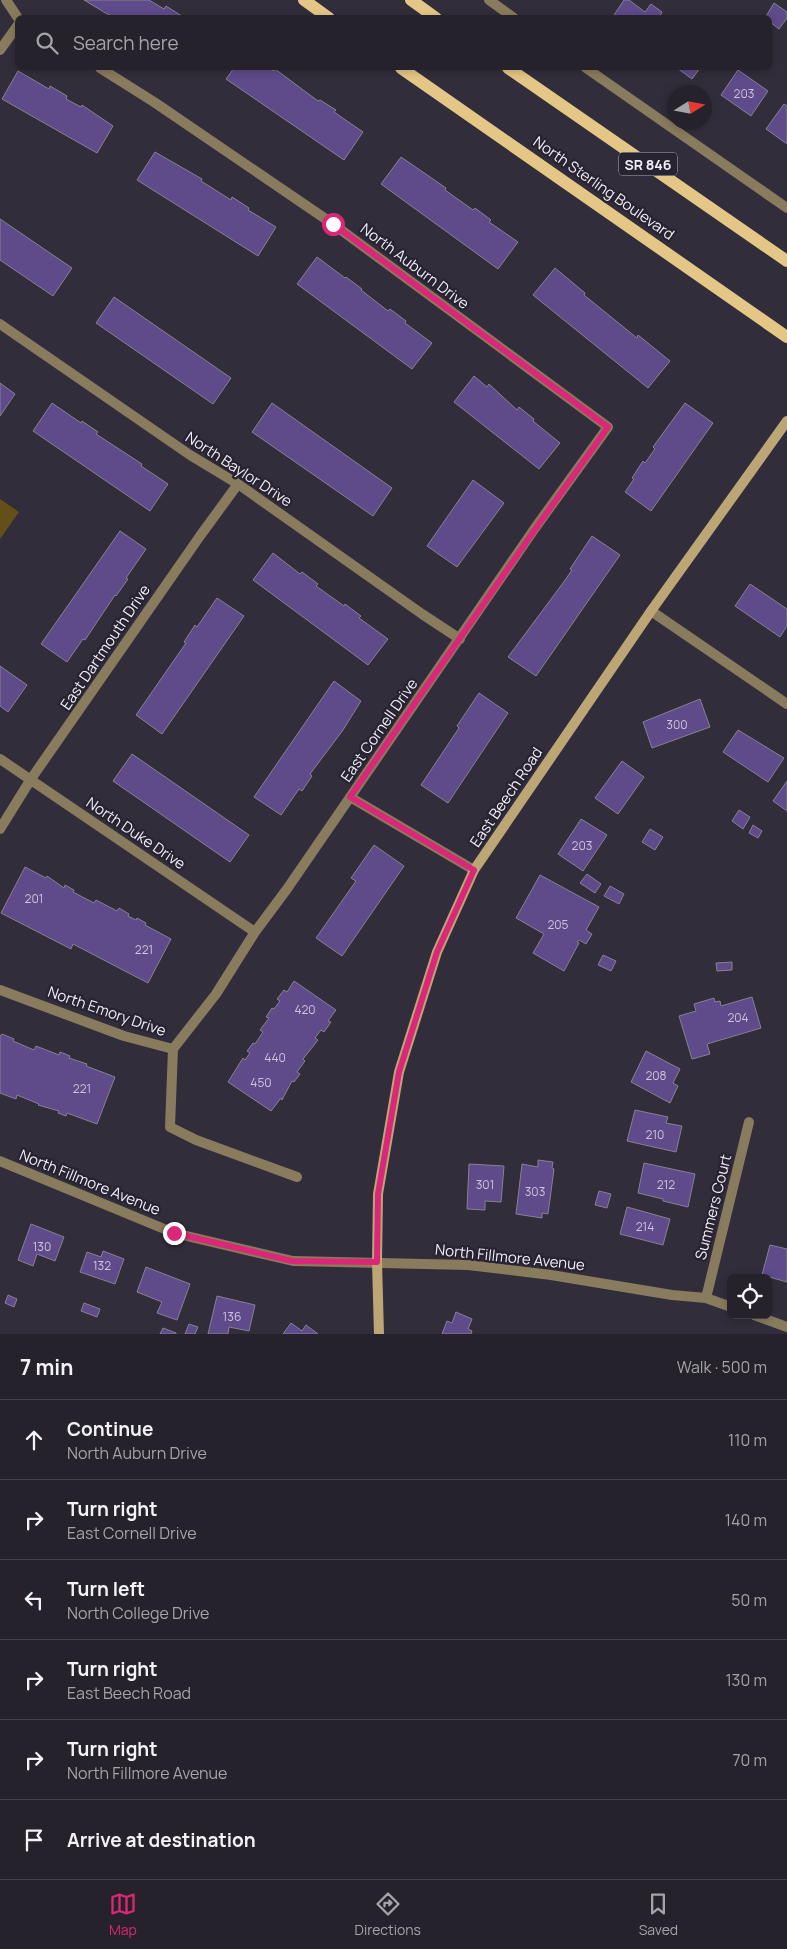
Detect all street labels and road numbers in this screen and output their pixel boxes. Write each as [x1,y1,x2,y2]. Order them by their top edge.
street label: North Sterling Boulevard [529,131,679,245]
road number: SR 846 [619,152,677,175]
street label: North Auburn Drive [356,218,474,314]
street label: North Baylor Drive [182,427,297,512]
street label: East Dartmouth Drive [55,580,155,714]
street label: East Cornell Drive [336,674,423,786]
street label: East Beech Road [465,743,547,851]
street label: North Duke Drive [82,792,190,874]
street label: North Emory Drive [45,981,169,1041]
street label: North Fillmore Avenue [16,1144,164,1220]
street label: Summers Court [690,1152,736,1262]
street label: North Fillmore Avenue [434,1239,586,1275]

